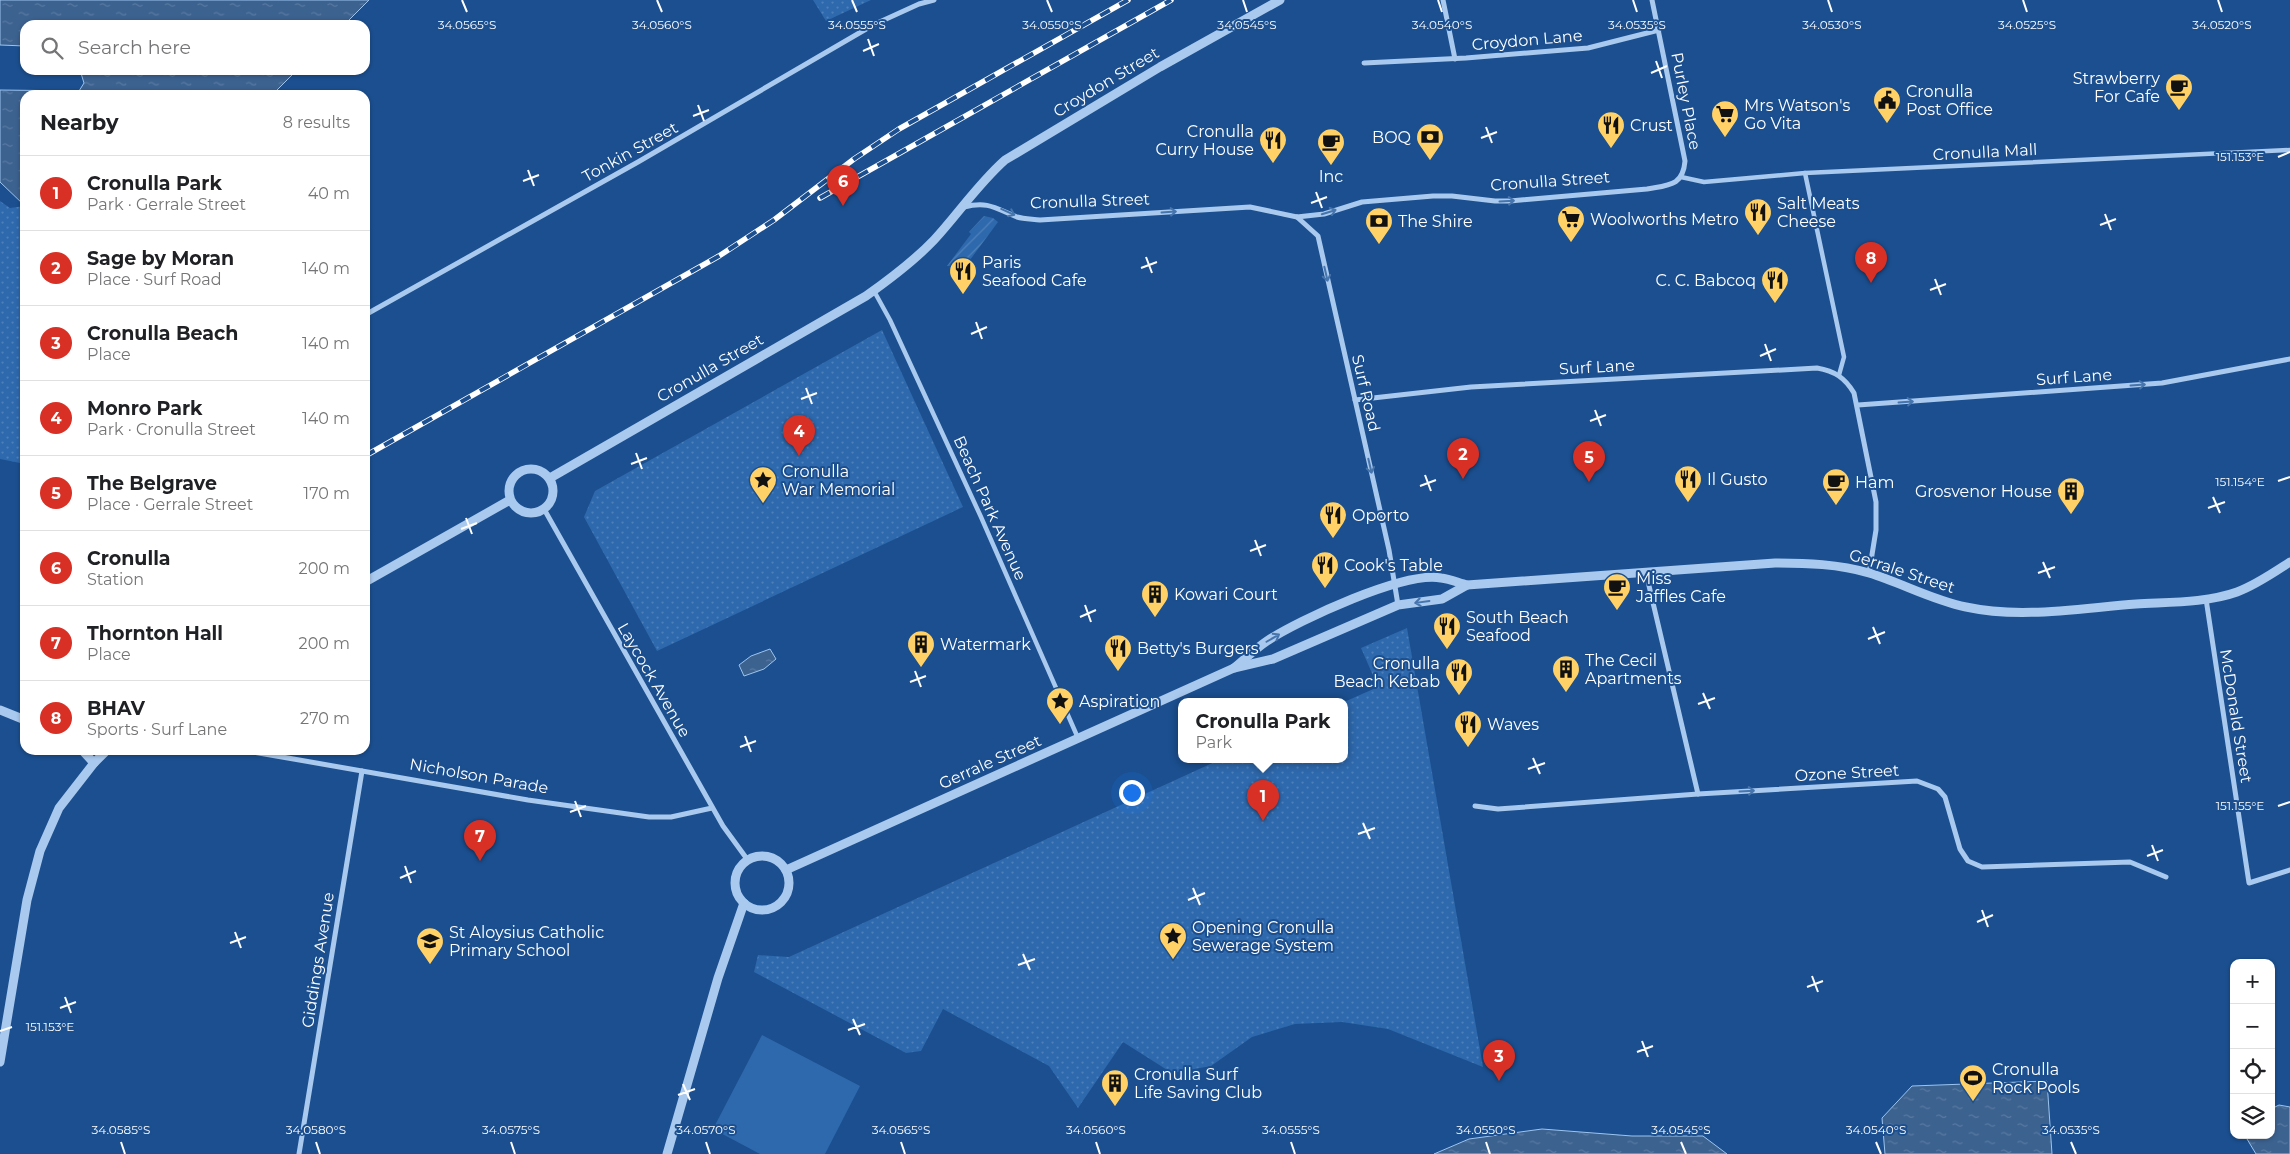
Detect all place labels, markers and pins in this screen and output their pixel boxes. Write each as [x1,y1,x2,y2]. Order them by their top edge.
place label: Strawberry For Cafe [2073,69,2160,106]
cafe icon: Strawberry For Cafe [2164,72,2194,111]
place label: Cronulla Post Office [1906,82,1993,119]
public building icon: Cronulla Post Office [1872,85,1902,124]
place label: Mrs Watson's Go Vita [1744,96,1850,133]
supermarket icon: Mrs Watson's Go Vita [1710,99,1740,138]
restaurant icon: Crust [1596,110,1626,149]
place label: Crust [1630,116,1673,135]
place label: Cronulla Curry House [1155,122,1254,159]
bank icon: BOQ [1415,122,1445,161]
restaurant icon: Cronulla Curry House [1258,125,1288,164]
cafe icon: Inc [1316,127,1346,166]
place label: BOQ [1372,128,1412,147]
pin: 6 [827,165,859,206]
place label: Inc [1319,167,1343,186]
place label: Salt Meats Cheese [1777,194,1860,231]
restaurant icon: Salt Meats Cheese [1743,197,1773,236]
supermarket icon: Woolworths Metro [1556,204,1586,243]
bank icon: The Shire [1364,206,1394,245]
place label: Woolworths Metro [1590,210,1739,229]
place label: The Shire [1398,212,1473,231]
pin: 8 [1855,242,1887,283]
place label: Paris Seafood Cafe [982,253,1087,290]
restaurant icon: Paris Seafood Cafe [948,256,978,295]
restaurant icon: C. C. Babcoq [1760,265,1790,304]
place label: C. C. Babcoq [1656,271,1756,290]
pin: 4 [783,415,815,456]
pin: 2 [1447,438,1479,479]
pin: 5 [1573,441,1605,482]
place label: Cronulla War Memorial [782,462,895,499]
restaurant icon: Il Gusto [1673,464,1703,503]
place icon: Cronulla War Memorial [748,465,778,504]
cafe icon: Ham [1821,467,1851,506]
place label: Il Gusto [1707,470,1767,489]
place label: Ham [1855,473,1894,492]
building icon: Grosvenor House [2056,476,2086,515]
place label: Grosvenor House [1915,482,2052,501]
restaurant icon: Oporto [1318,500,1348,539]
place label: Oporto [1352,506,1409,525]
restaurant icon: Cook's Table [1310,550,1340,589]
place label: Cook's Table [1344,556,1443,575]
place label: Miss Jaffles Cafe [1635,569,1726,606]
cafe icon: Miss Jaffles Cafe [1602,572,1632,611]
building icon: Kowari Court [1140,579,1170,618]
place label: Kowari Court [1174,585,1278,604]
place label: South Beach Seafood [1466,608,1569,645]
restaurant icon: South Beach Seafood [1432,611,1462,650]
building icon: Watermark [906,629,936,668]
restaurant icon: Betty's Burgers [1103,633,1133,672]
place label: Watermark [940,635,1031,654]
place label: Betty's Burgers [1137,639,1259,658]
place label: The Cecil Apartments [1585,651,1682,688]
place label: Cronulla Beach Kebab [1333,654,1440,691]
building icon: The Cecil Apartments [1551,654,1581,693]
restaurant icon: Cronulla Beach Kebab [1444,657,1474,696]
place icon: Aspiration [1045,686,1075,725]
place label: Aspiration [1079,692,1160,711]
restaurant icon: Waves [1453,709,1483,748]
place label: Waves [1487,715,1539,734]
pin: 1 [1247,780,1279,821]
pin: 7 [464,820,496,861]
place label: Opening Cronulla Sewerage System [1192,918,1334,955]
place icon: Opening Cronulla Sewerage System [1158,921,1188,960]
place label: St Aloysius Catholic Primary School [449,923,604,960]
school or university icon: St Aloysius Catholic Primary School [415,926,445,965]
pin: 3 [1483,1040,1515,1081]
place label: Cronulla Rock Pools [1992,1060,2080,1097]
sports icon: Cronulla Rock Pools [1958,1063,1988,1102]
place label: Cronulla Surf Life Saving Club [1134,1065,1262,1102]
building icon: Cronulla Surf Life Saving Club [1100,1068,1130,1107]

